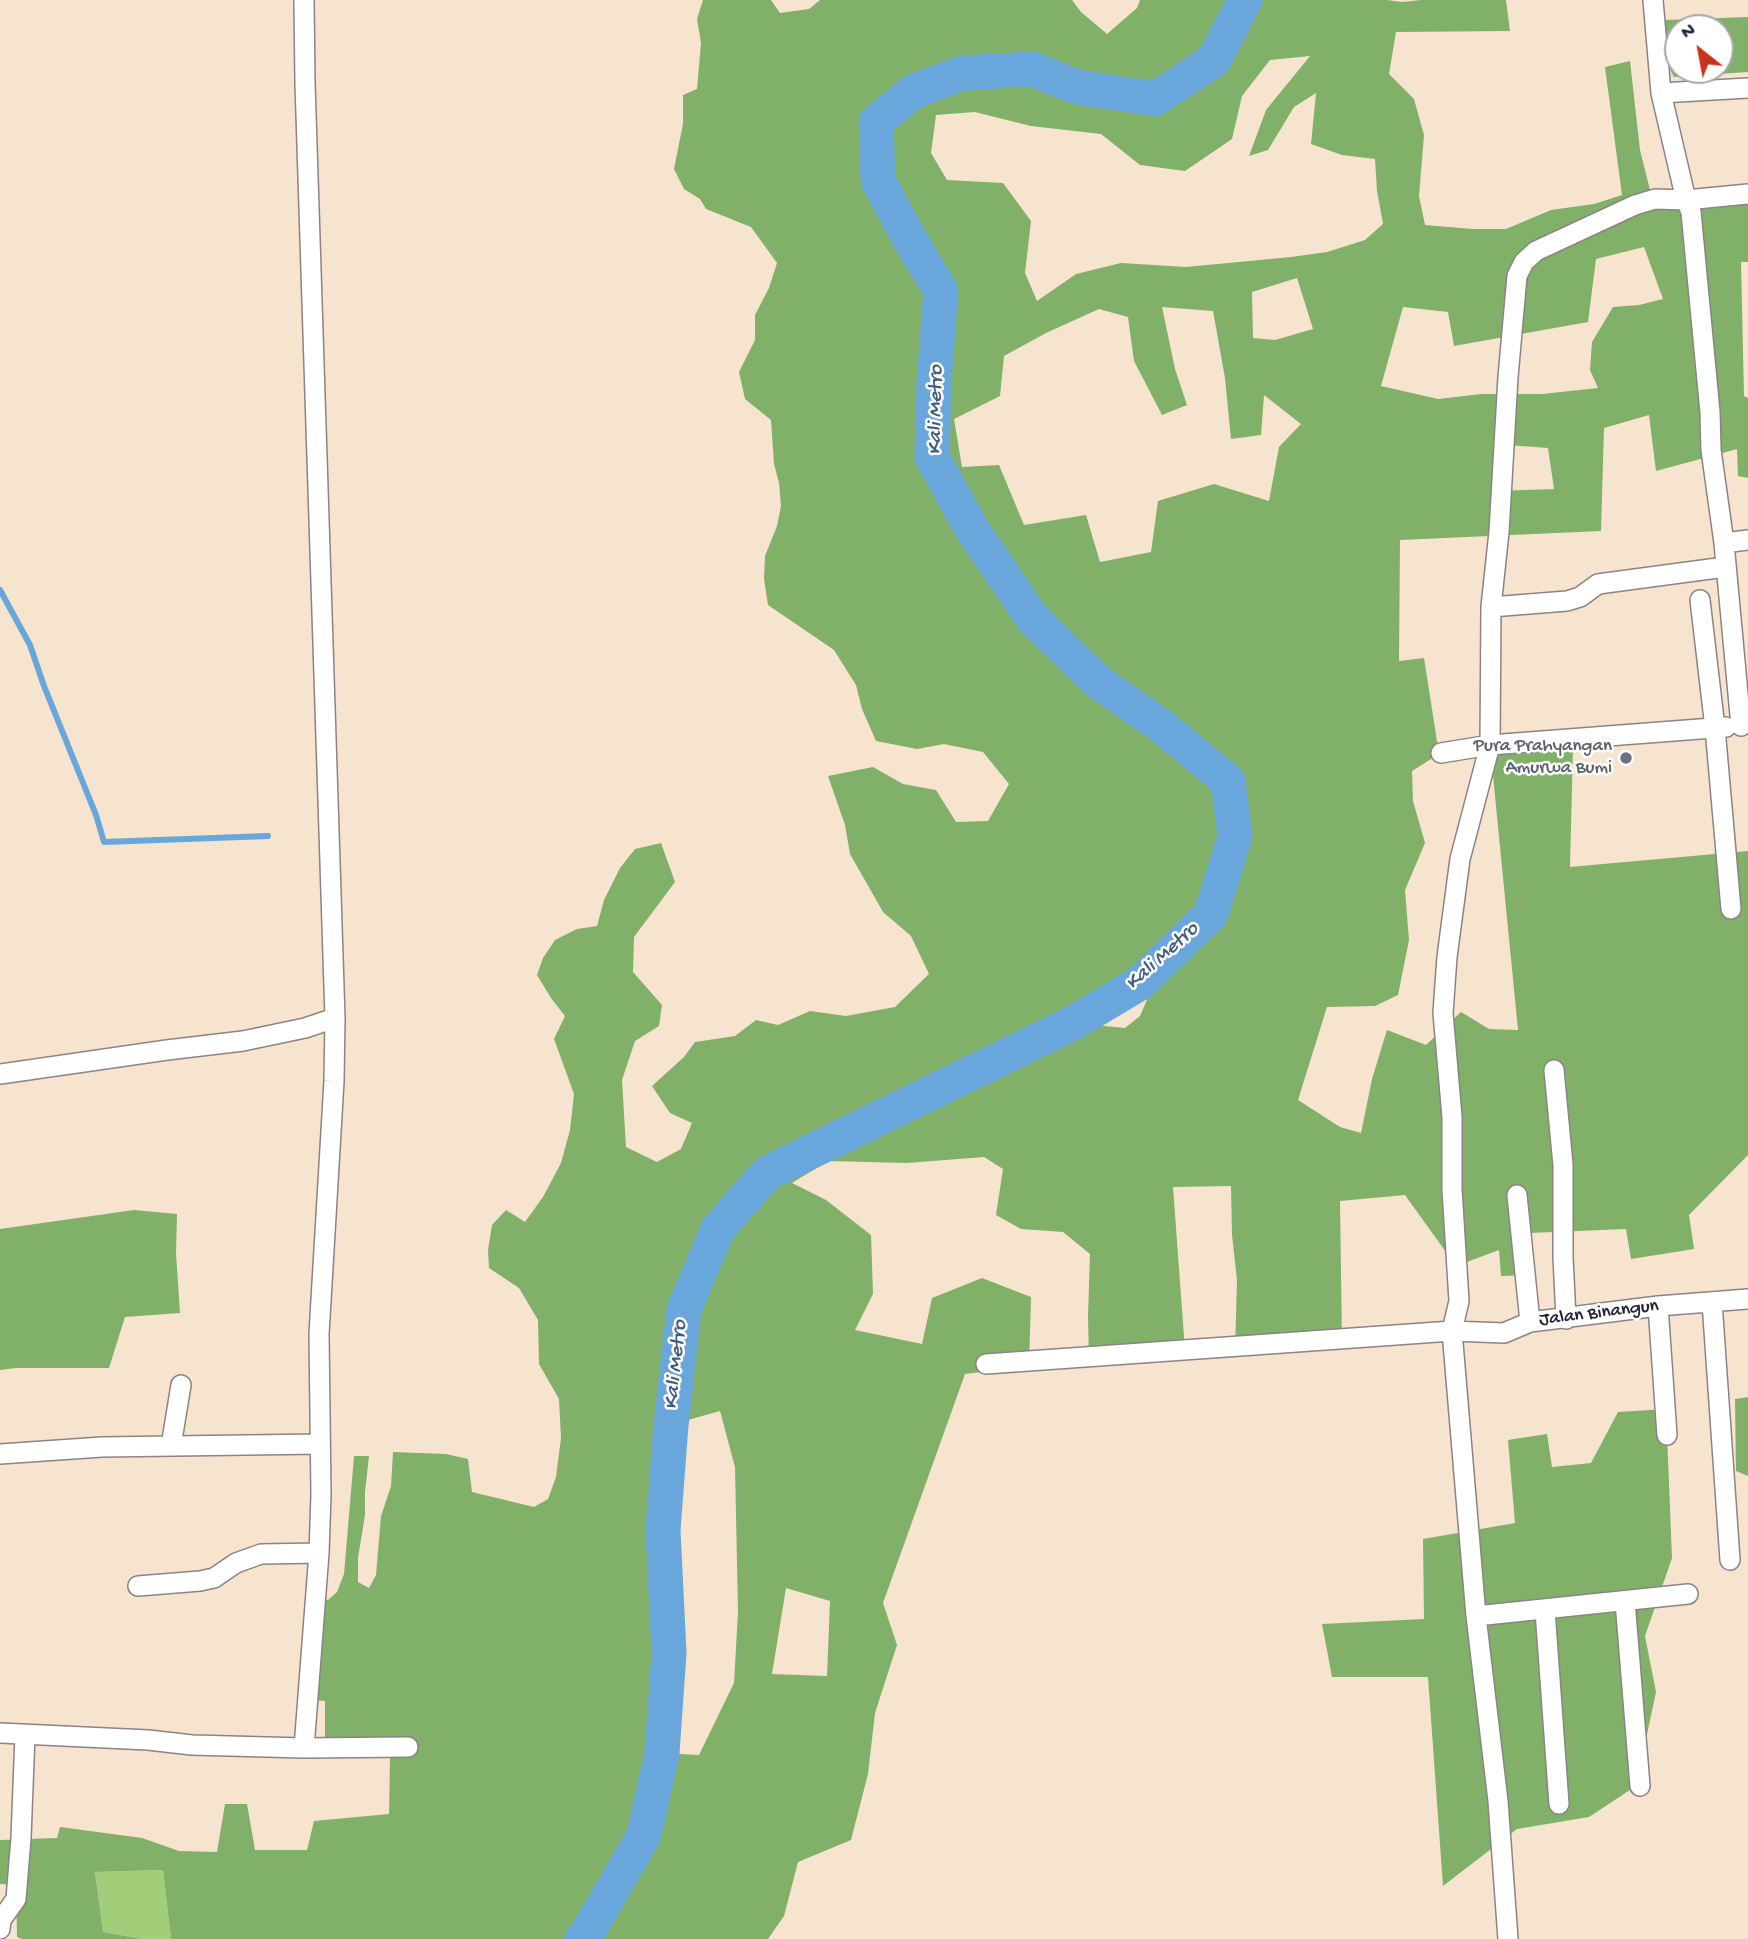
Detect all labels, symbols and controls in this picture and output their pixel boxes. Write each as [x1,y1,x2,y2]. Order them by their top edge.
north arrow [1664,14,1734,84]
text: N [1678,19,1700,45]
water label: Kali Metro [924,365,950,455]
place label: Pura Prahyangan Amurwa Bumi [1474,736,1612,780]
marker: Pura Prahyangan Amurwa Bumi [1618,750,1634,766]
water label: Kali Metro [1121,918,1205,996]
street label: Jalan Binangun [1538,1295,1660,1333]
water label: Kali Metro [660,1319,694,1411]

